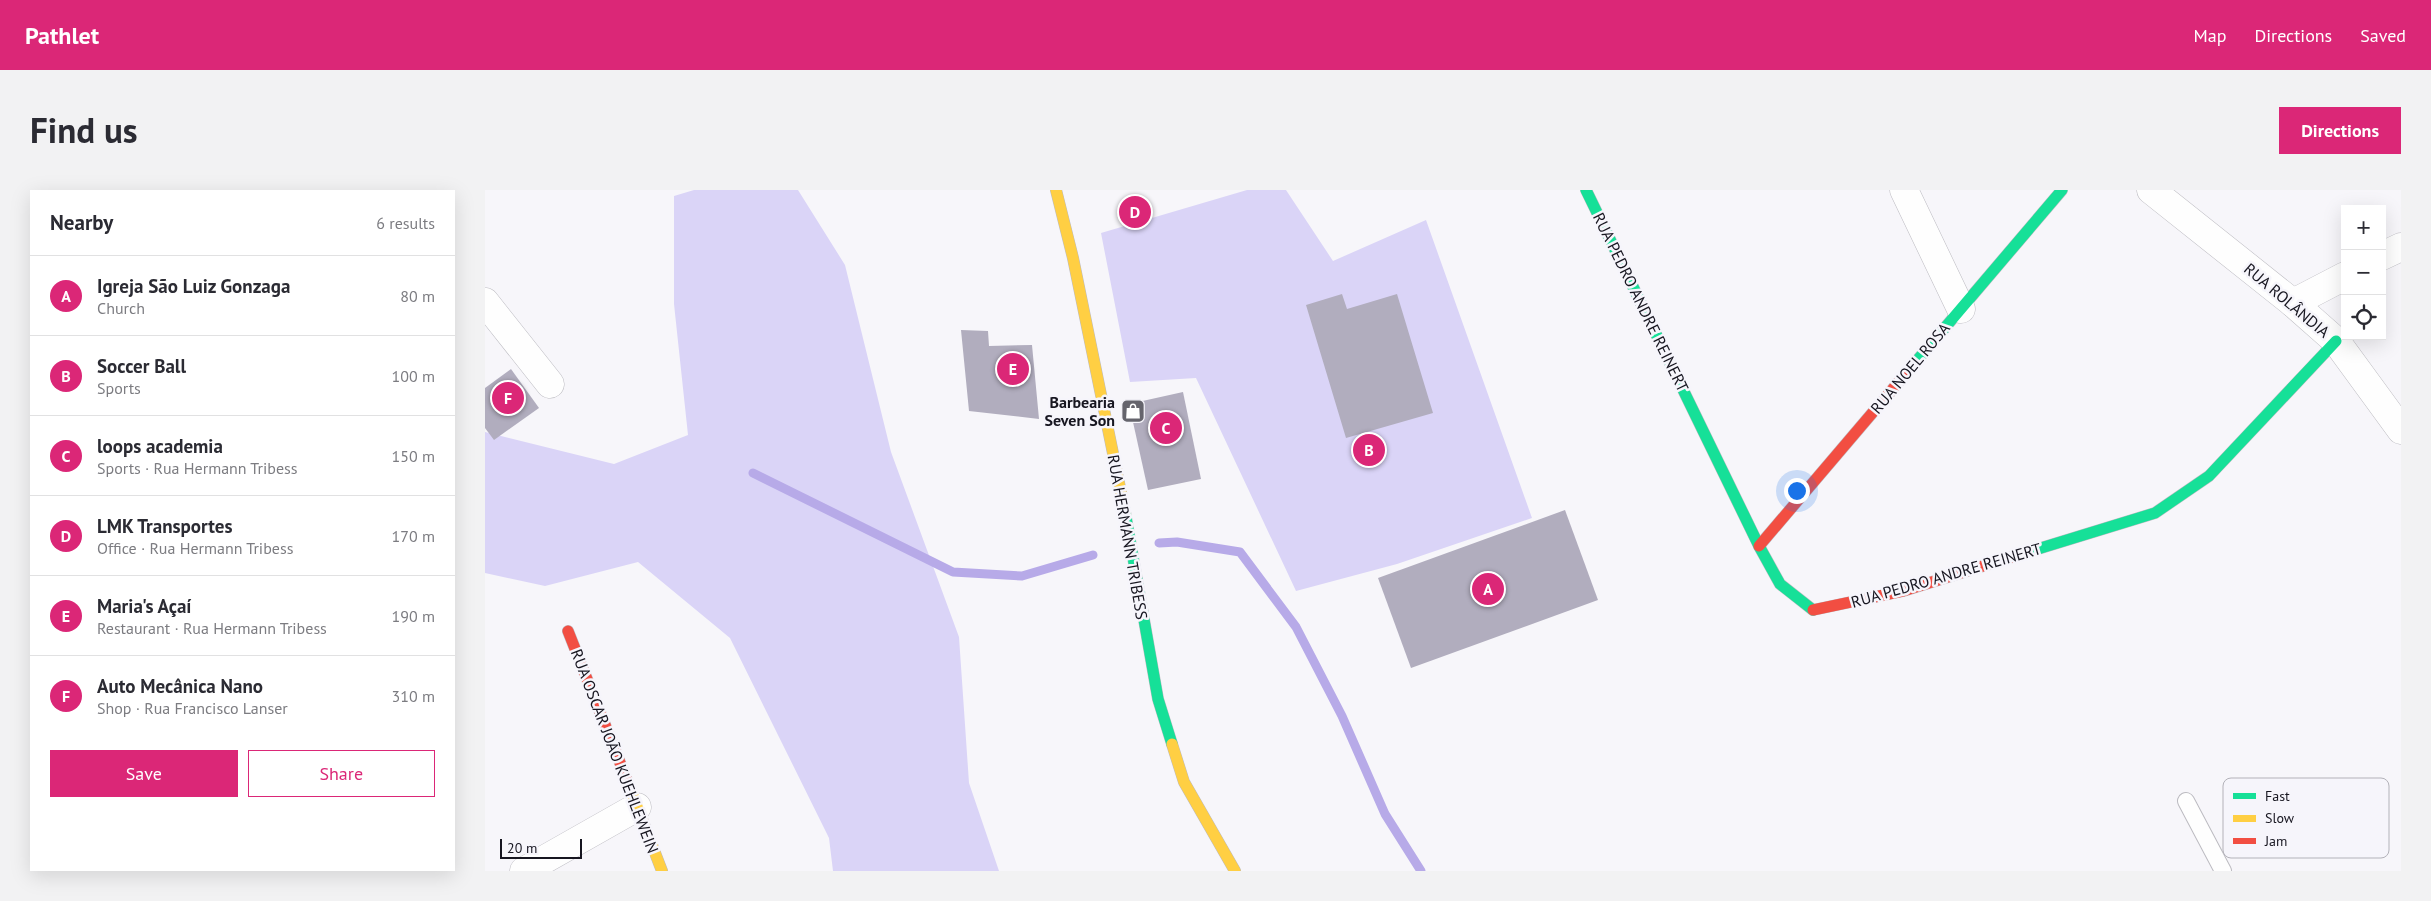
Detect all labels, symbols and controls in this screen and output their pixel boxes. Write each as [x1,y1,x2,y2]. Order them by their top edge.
text: Pathlet [25,20,99,51]
text: Map [2194,24,2226,47]
text: Directions [2254,24,2332,47]
text: Saved [2360,24,2406,47]
text: Find us [30,107,138,153]
button: Directions [2279,107,2401,154]
pin: D [1119,193,1151,231]
map controls [2341,205,2386,340]
button: + [2341,205,2386,250]
text: Nearby [50,209,113,236]
street label: RUA PEDRO ANDRE REINERT [1589,209,1693,395]
text: 6 results [376,213,435,233]
button: − [2341,250,2386,295]
street label: RUA ROLÂNDIA [2240,258,2334,342]
text: Igreja São Luiz Gonzaga [97,274,290,298]
text: A [61,286,71,306]
text: 80 m [400,286,435,306]
button: locate [2341,295,2386,340]
text: Church [97,298,145,318]
street label: RUA NOEL ROSA [1866,318,1954,418]
pin: E [997,350,1029,388]
text: Soccer Ball [97,354,186,378]
text: B [61,366,71,386]
text: 100 m [392,366,435,386]
text: Sports [97,378,141,398]
pin: F [492,379,524,417]
place label: Barbearia Seven Son [1044,392,1115,430]
shop icon: Barbearia Seven Son [1120,398,1146,424]
pin: C [1150,409,1182,447]
pin: B [1353,431,1385,469]
text: loops academia [97,434,223,458]
text: C [62,446,70,466]
text: 150 m [392,446,435,466]
street label: RUA HERMANN TRIBESS [1104,453,1152,621]
text: Sports · Rua Hermann Tribess [97,458,298,478]
your location [1784,478,1810,504]
text: LMK Transportes [97,514,232,538]
text: D [61,526,71,546]
text: 170 m [392,526,435,546]
text: Office · Rua Hermann Tribess [97,538,293,558]
street label: RUA PEDRO ANDRE REINERT [1849,538,2044,612]
pin: A [1472,570,1504,608]
text: Maria's Açaí [97,594,191,618]
text: E [62,606,70,626]
text: 190 m [392,606,435,626]
text: Restaurant · Rua Hermann Tribess [97,618,327,638]
street label: RUA OSCAR JOÃO KUEHLEWEIN [567,646,663,856]
text: Auto Mecânica Nano [97,674,263,698]
text: F [62,686,70,706]
text: 310 m [392,686,435,706]
text: Shop · Rua Francisco Lanser [97,698,288,718]
button: Save [50,750,238,797]
button: Share [248,750,435,797]
legend [2223,778,2389,858]
text: Fast [2265,787,2290,805]
text: Slow [2265,809,2295,827]
text: Jam [2264,832,2287,850]
scale bar [500,836,583,859]
text: 20 m [507,839,537,857]

